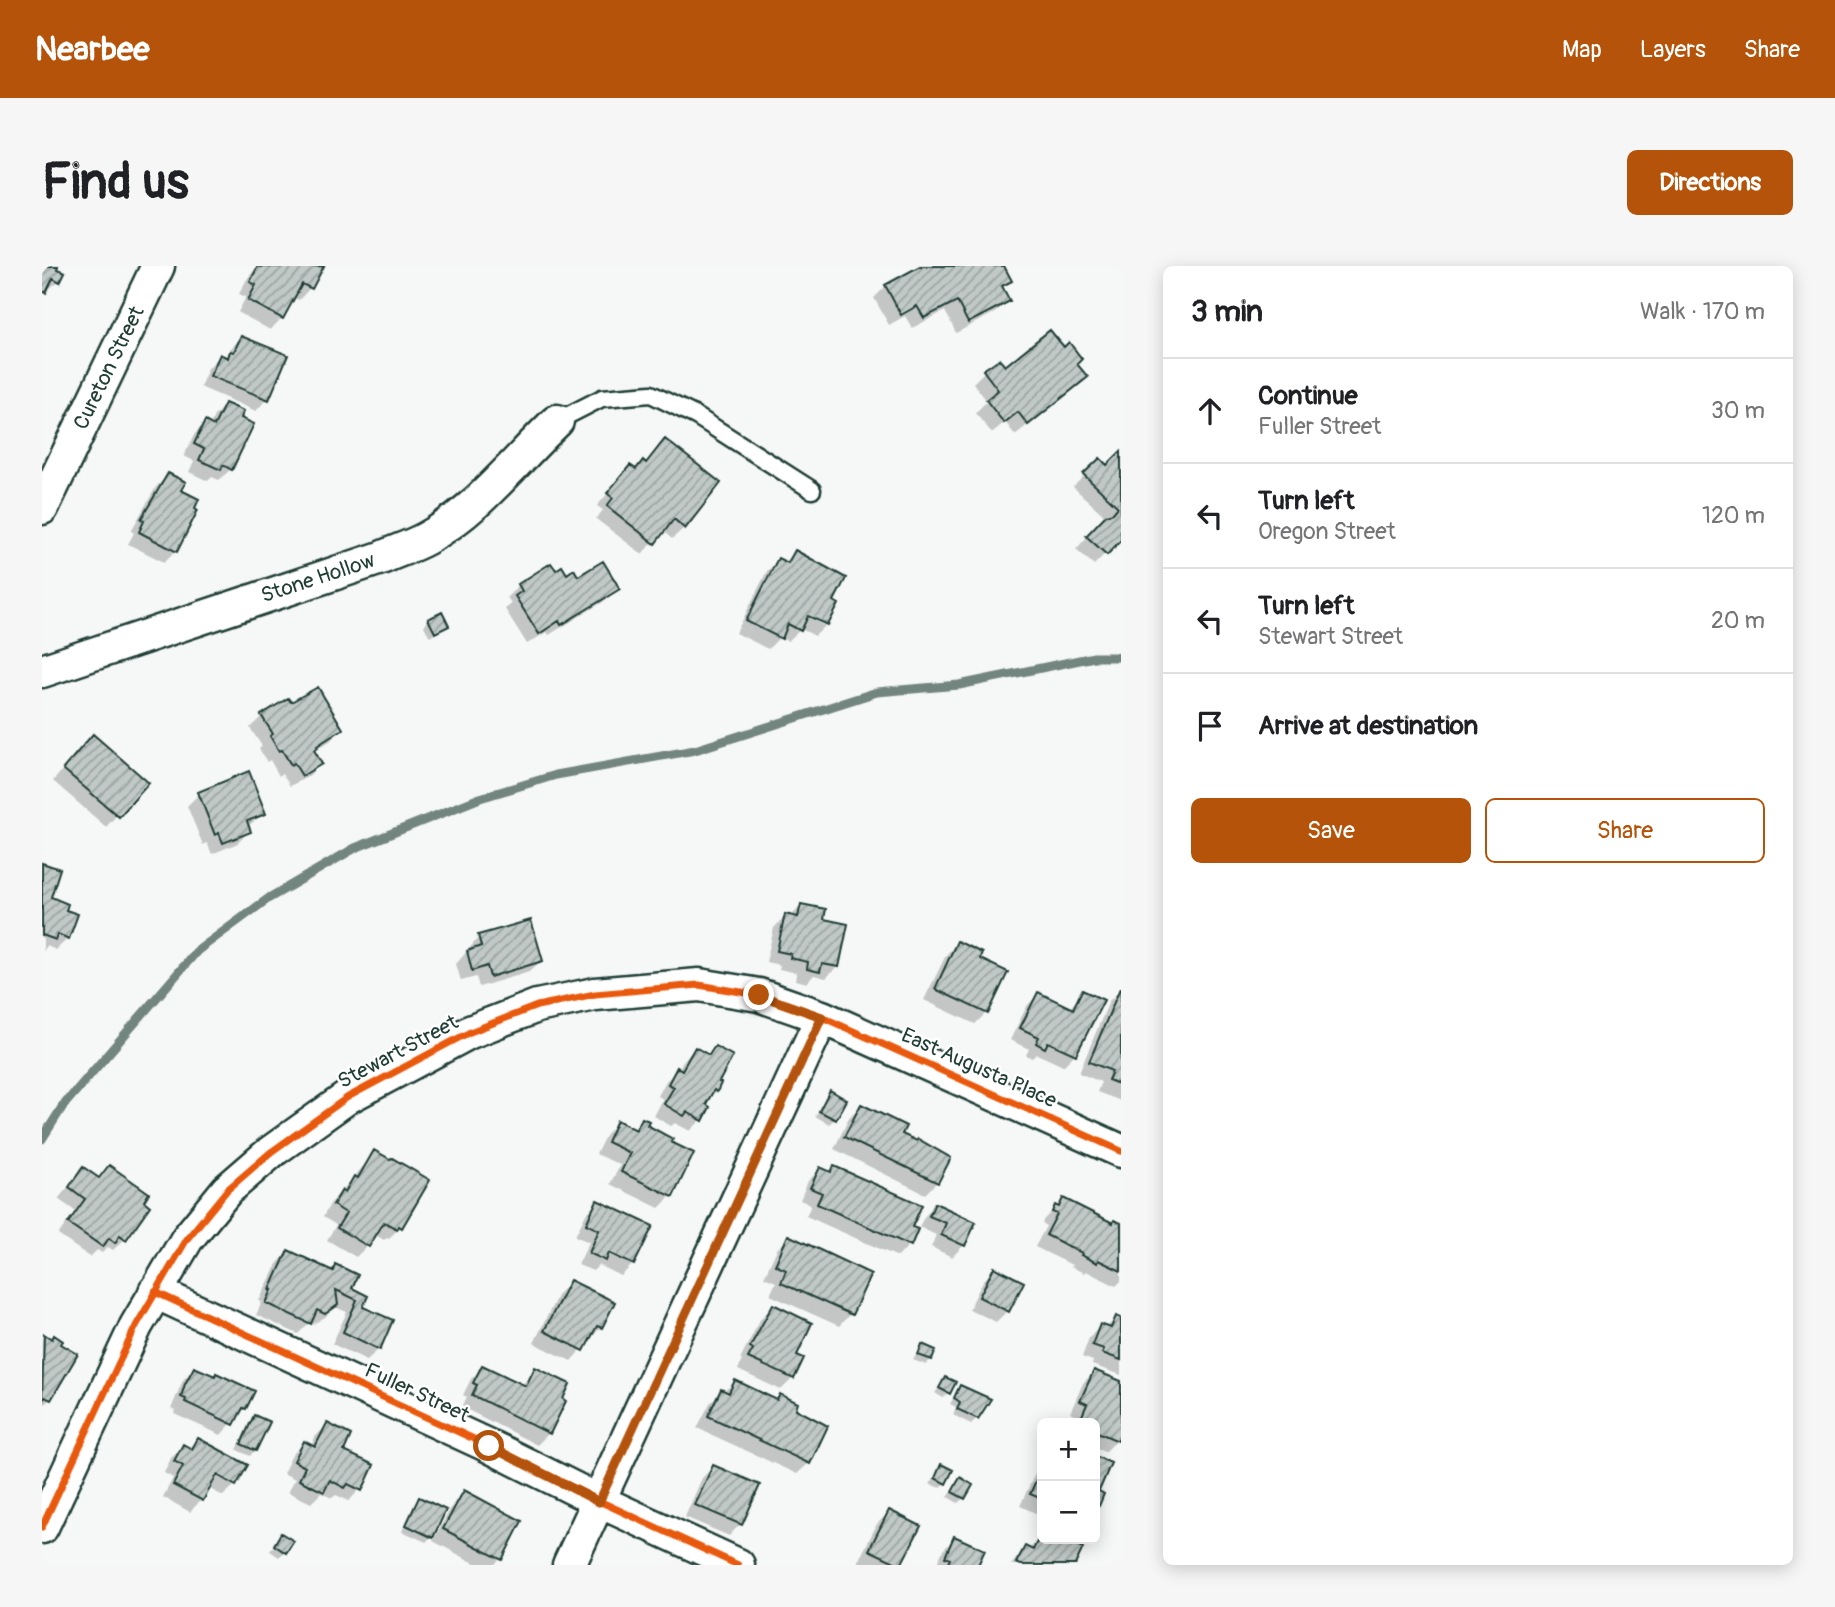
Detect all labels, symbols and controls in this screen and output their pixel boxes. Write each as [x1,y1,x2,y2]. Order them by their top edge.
text: Nearbee [35,29,149,70]
text: Map [1562,35,1602,64]
text: Layers [1640,35,1706,64]
text: Share [1744,35,1800,64]
button: Directions [1627,150,1793,215]
text: Find us [42,152,189,213]
text: 3 min [1191,293,1263,330]
text: Walk · 170 m [1640,297,1765,326]
street label: Cureton Street [68,301,151,434]
text: Continue [1258,380,1358,412]
icon: ahead [1191,392,1229,430]
text: 30 m [1711,396,1765,425]
text: Fuller Street [1258,412,1381,441]
text: Turn left [1258,485,1354,517]
icon: left [1191,497,1229,535]
text: 120 m [1702,501,1765,530]
text: Oregon Street [1258,517,1396,546]
street label: Stone Hollow [258,547,378,609]
text: Turn left [1258,590,1354,622]
icon: left [1191,602,1229,640]
text: 20 m [1711,606,1765,635]
text: Stewart Street [1258,622,1403,651]
icon: arrive [1191,707,1229,745]
text: Arrive at destination [1258,710,1478,742]
button: Save [1191,798,1471,863]
button: Share [1485,798,1765,863]
route end [743,979,774,1010]
street label: Stewart Street [333,1009,463,1095]
street label: East Augusta Place [897,1022,1061,1115]
street label: Fuller Street [360,1357,474,1429]
map controls [1037,1418,1100,1544]
button: + [1037,1418,1100,1481]
route start [473,1430,504,1461]
button: − [1037,1481,1100,1544]

